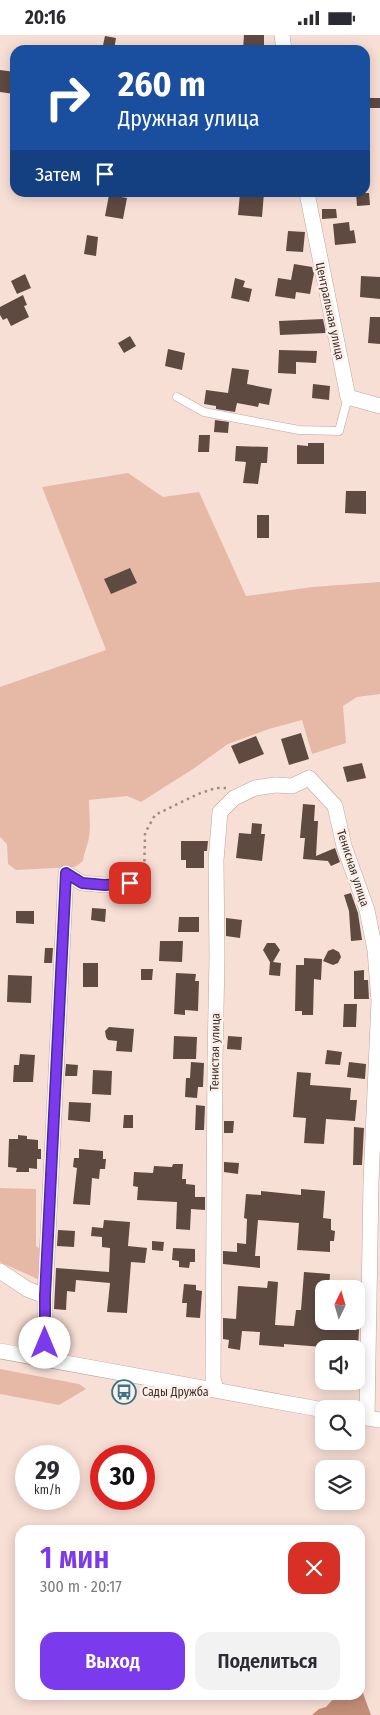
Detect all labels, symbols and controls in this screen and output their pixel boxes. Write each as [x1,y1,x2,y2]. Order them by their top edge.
text: 20:16 [25,6,66,29]
text: 260 m [118,63,206,105]
icon: right [35,65,100,130]
text: Дружная улица [118,105,259,132]
icon: arrive [91,160,119,188]
text: Затем [35,163,81,186]
street label: Центральная улица [313,261,347,361]
street label: Тенисная улица [334,828,372,908]
pin [109,862,151,904]
icon: arrive [116,869,144,897]
street label: Тенистая улица [207,1013,223,1091]
north arrow [315,1280,365,1330]
map controls [315,1280,365,1510]
position arrow [18,1316,70,1368]
button: sound [315,1340,365,1390]
bus stop icon: Сады Дружба [111,1379,137,1405]
place label: Сады Дружба [142,1385,209,1399]
button: search [315,1400,365,1450]
speed limit sign: 30 [90,1445,155,1510]
text: 29 [35,1456,60,1486]
button: layers [315,1460,365,1510]
text: km/h [34,1483,61,1497]
text: 1 мин [40,1540,109,1576]
button: close [288,1542,340,1594]
text: 300 m · 20:17 [40,1577,122,1596]
button: Выход [40,1632,185,1690]
button: Поделиться [195,1632,340,1690]

